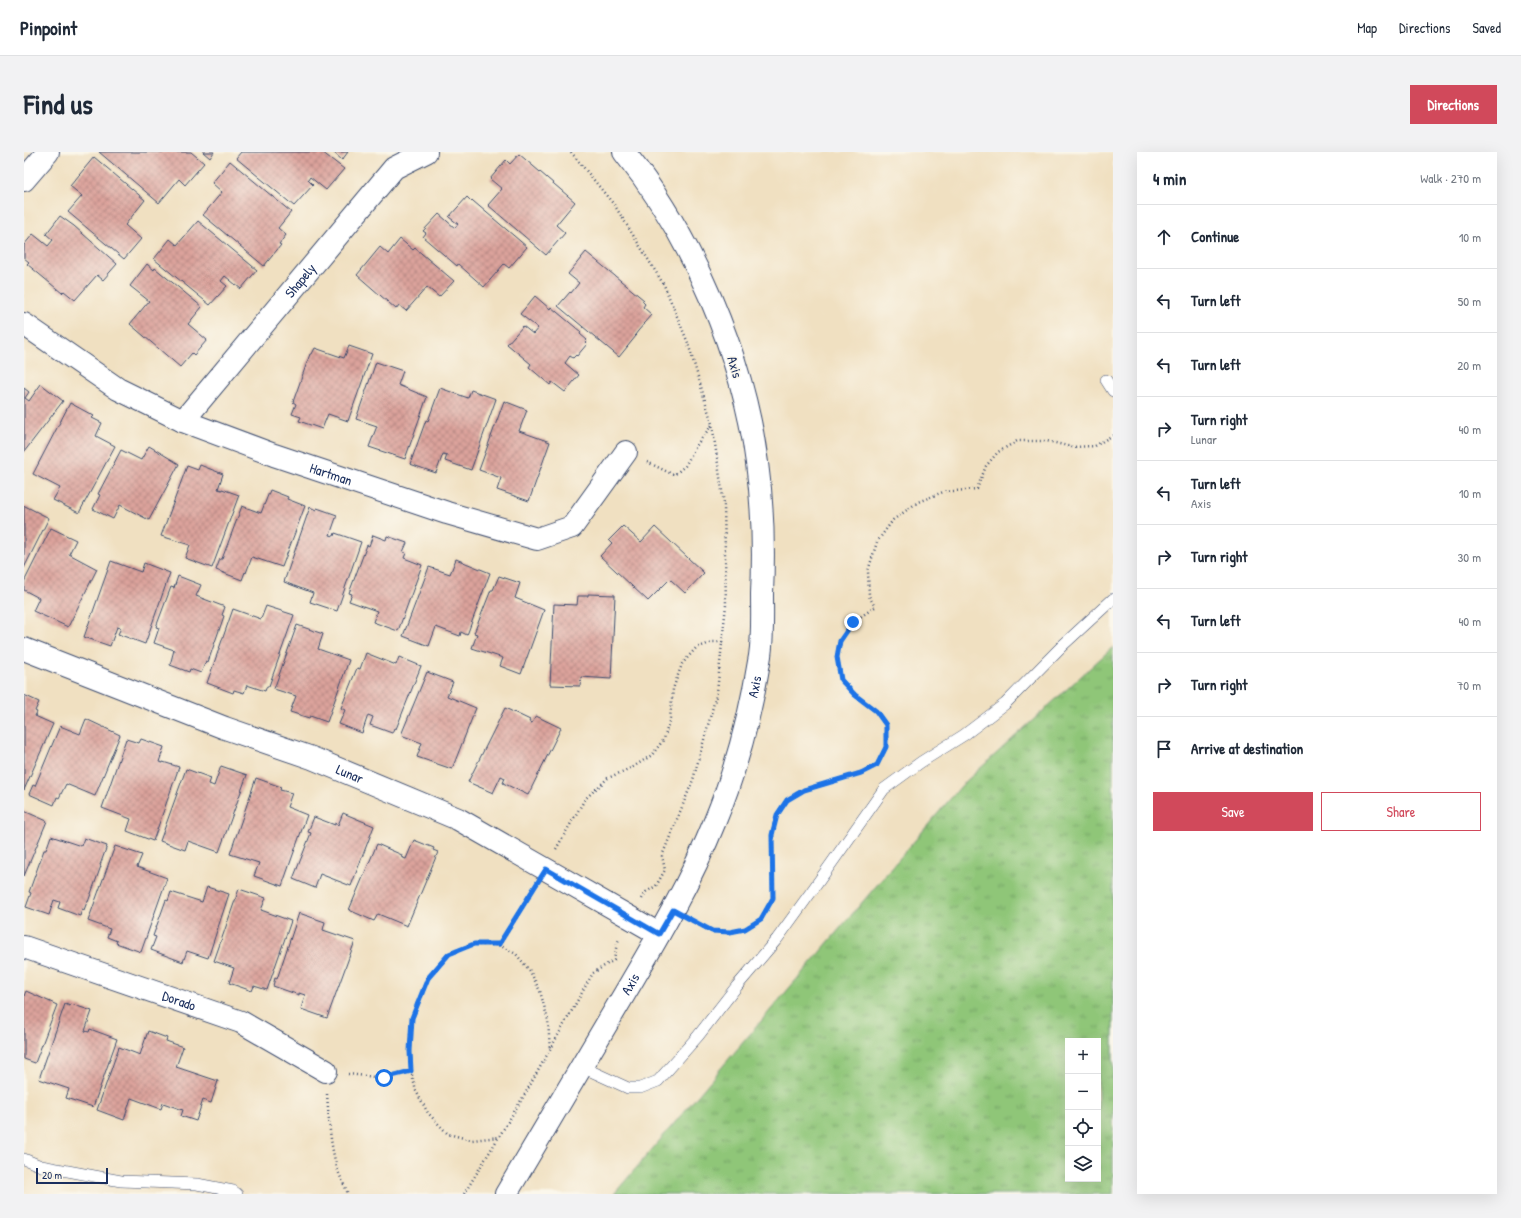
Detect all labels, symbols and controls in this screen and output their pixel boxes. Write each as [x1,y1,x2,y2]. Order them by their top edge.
text: Pinpoint [20,15,77,41]
text: Map [1357,18,1377,37]
text: Directions [1399,18,1450,37]
text: Saved [1472,18,1501,37]
text: Find us [24,85,93,123]
button: Directions [1410,85,1497,124]
text: 4 min [1153,167,1186,190]
text: Walk · 270 m [1420,169,1481,187]
icon: ahead [1153,226,1175,248]
text: Continue [1191,226,1239,247]
text: 10 m [1459,228,1481,246]
street label: Shapely [280,259,320,301]
icon: left [1153,290,1175,312]
text: Turn left [1191,290,1241,311]
text: 50 m [1458,292,1481,310]
street label: Axis [723,354,748,380]
icon: left [1153,354,1175,376]
text: Turn left [1191,354,1241,375]
text: 20 m [1457,356,1481,374]
text: Turn right [1191,409,1247,430]
icon: right [1153,418,1175,440]
text: 40 m [1458,420,1481,438]
text: Lunar [1191,430,1217,448]
street label: Hartman [307,458,355,490]
text: Turn left [1191,473,1241,494]
icon: left [1153,482,1175,504]
text: 10 m [1459,484,1481,502]
text: Axis [1191,494,1211,512]
icon: right [1153,546,1175,568]
text: Turn right [1191,546,1247,567]
text: 30 m [1458,548,1481,566]
icon: left [1153,610,1175,632]
text: Turn left [1191,610,1241,631]
text: 40 m [1458,612,1481,630]
route end [844,613,862,631]
street label: Axis [743,674,765,699]
icon: right [1153,674,1175,696]
text: Turn right [1191,674,1247,695]
text: 70 m [1457,676,1481,694]
icon: arrive [1153,738,1175,760]
text: Arrive at destination [1191,738,1303,759]
street label: Lunar [333,759,367,788]
button: Save [1153,792,1313,831]
button: Share [1321,792,1481,831]
street label: Axis [616,970,644,998]
street label: Dorado [160,986,199,1015]
map controls [1065,1038,1101,1182]
button: + [1065,1038,1101,1074]
route start [375,1069,393,1087]
button: − [1065,1074,1101,1110]
button: locate [1065,1110,1101,1146]
button: layers [1065,1146,1101,1182]
scale bar [36,1166,108,1185]
text: 20 m [42,1168,62,1182]

